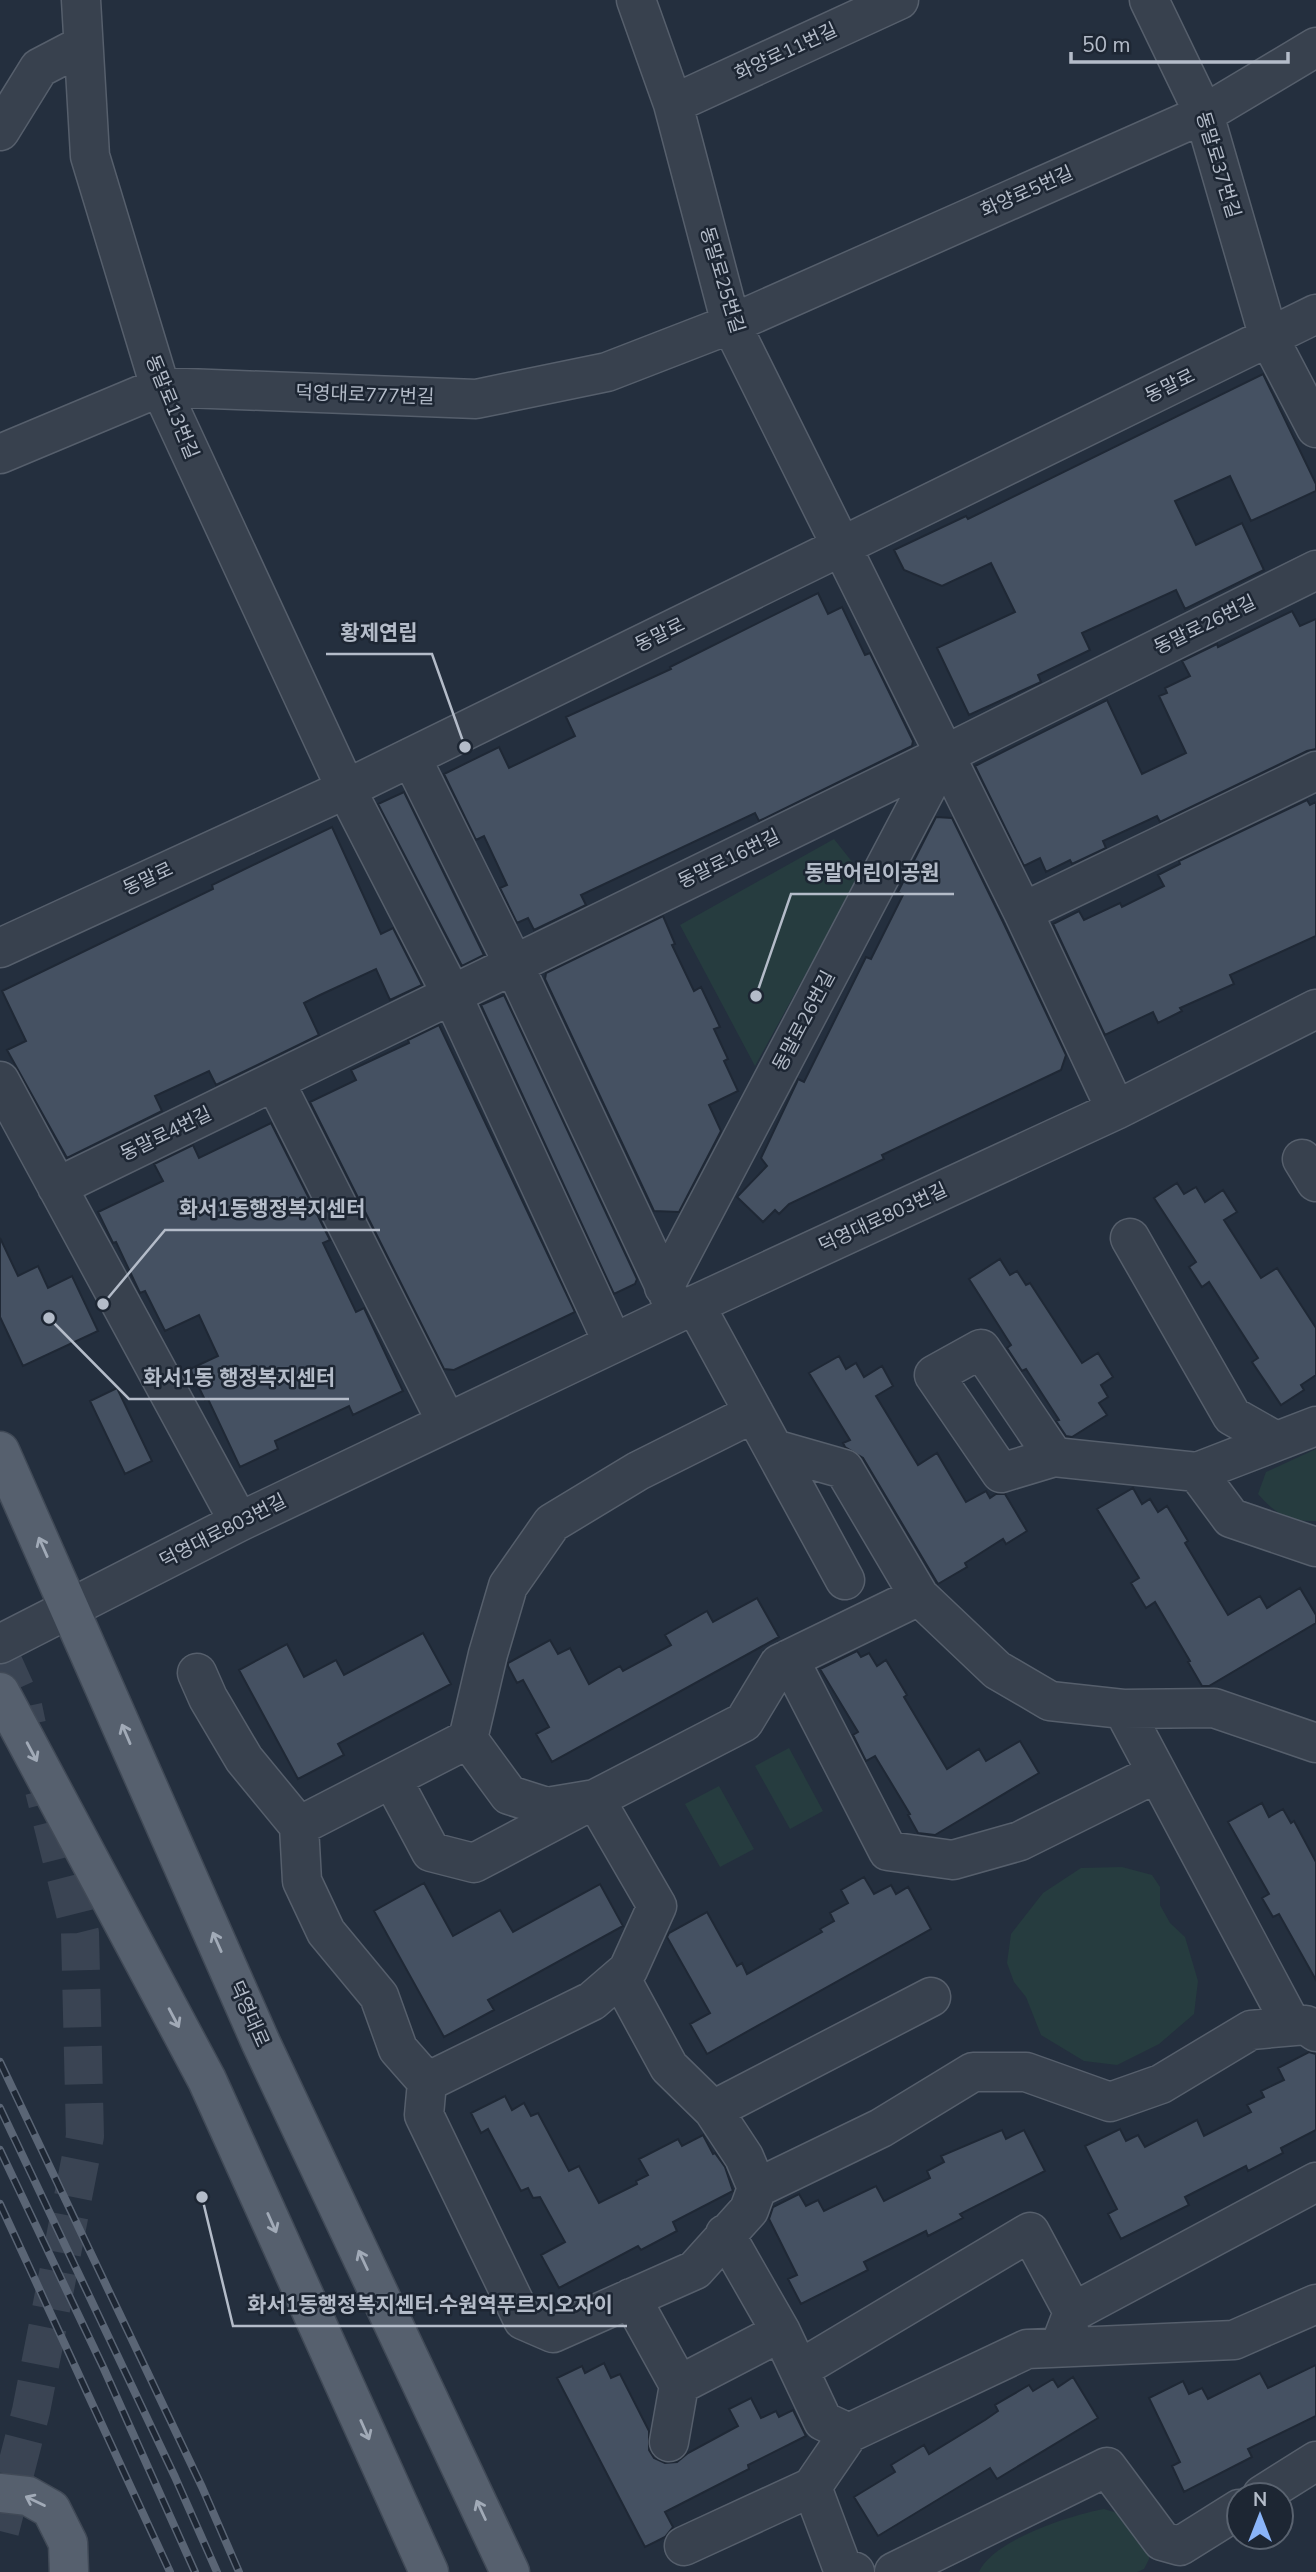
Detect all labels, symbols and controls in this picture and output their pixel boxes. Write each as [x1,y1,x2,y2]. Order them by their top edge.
street label: 화양로11번길 [731,17,841,87]
scale bar [1071,21,1288,65]
text: 50 m [1082,31,1131,59]
street label: 동말로37번길 [1189,109,1247,221]
street label: 화양로5번길 [977,160,1077,224]
street label: 동말로25번길 [693,224,751,336]
street label: 동말로13번길 [139,351,205,463]
street label: 동말로 [1141,363,1199,409]
street label: 덕영대로777번길 [295,380,435,410]
street label: 동말로26번길 [1150,589,1260,661]
callout: 황제연립 [326,612,432,654]
street label: 동말로 [631,612,689,658]
text: 황제연립 [340,619,418,647]
street label: 동말로16번길 [674,823,784,895]
callout: 동말어린이공원 [791,852,954,894]
street label: 동말로 [119,856,177,902]
text: 동말어린이공원 [804,859,940,887]
street label: 동말로26번길 [767,966,841,1076]
street label: 동말로4번길 [116,1101,216,1167]
street label: 덕영대로803번길 [814,1177,952,1259]
callout: 화서1동행정복지센터 [165,1188,380,1230]
text: 화서1동행정복지센터 [179,1195,365,1223]
callout: 화서1동 행정복지센터 [129,1357,349,1399]
text: 화서1동 행정복지센터 [143,1364,335,1392]
street label: 덕영대로803번길 [155,1488,291,1574]
one-way arrow [36,1536,49,1558]
one-way arrow [118,1723,131,1745]
one-way arrow [26,1741,39,1762]
one-way arrow [210,1932,223,1953]
street label: 덕영대로 [223,1977,275,2051]
one-way arrow [167,2007,181,2027]
one-way arrow [266,2212,279,2233]
one-way arrow [356,2250,369,2271]
callout: 화서1동행정복지센터.수원역푸르지오자이 [233,2284,627,2326]
text: 화서1동행정복지센터.수원역푸르지오자이 [247,2291,613,2319]
one-way arrow [359,2419,372,2440]
north arrow [1225,2481,1295,2551]
text: N [1253,2487,1267,2513]
one-way arrow [24,2494,45,2507]
one-way arrow [473,2500,487,2521]

